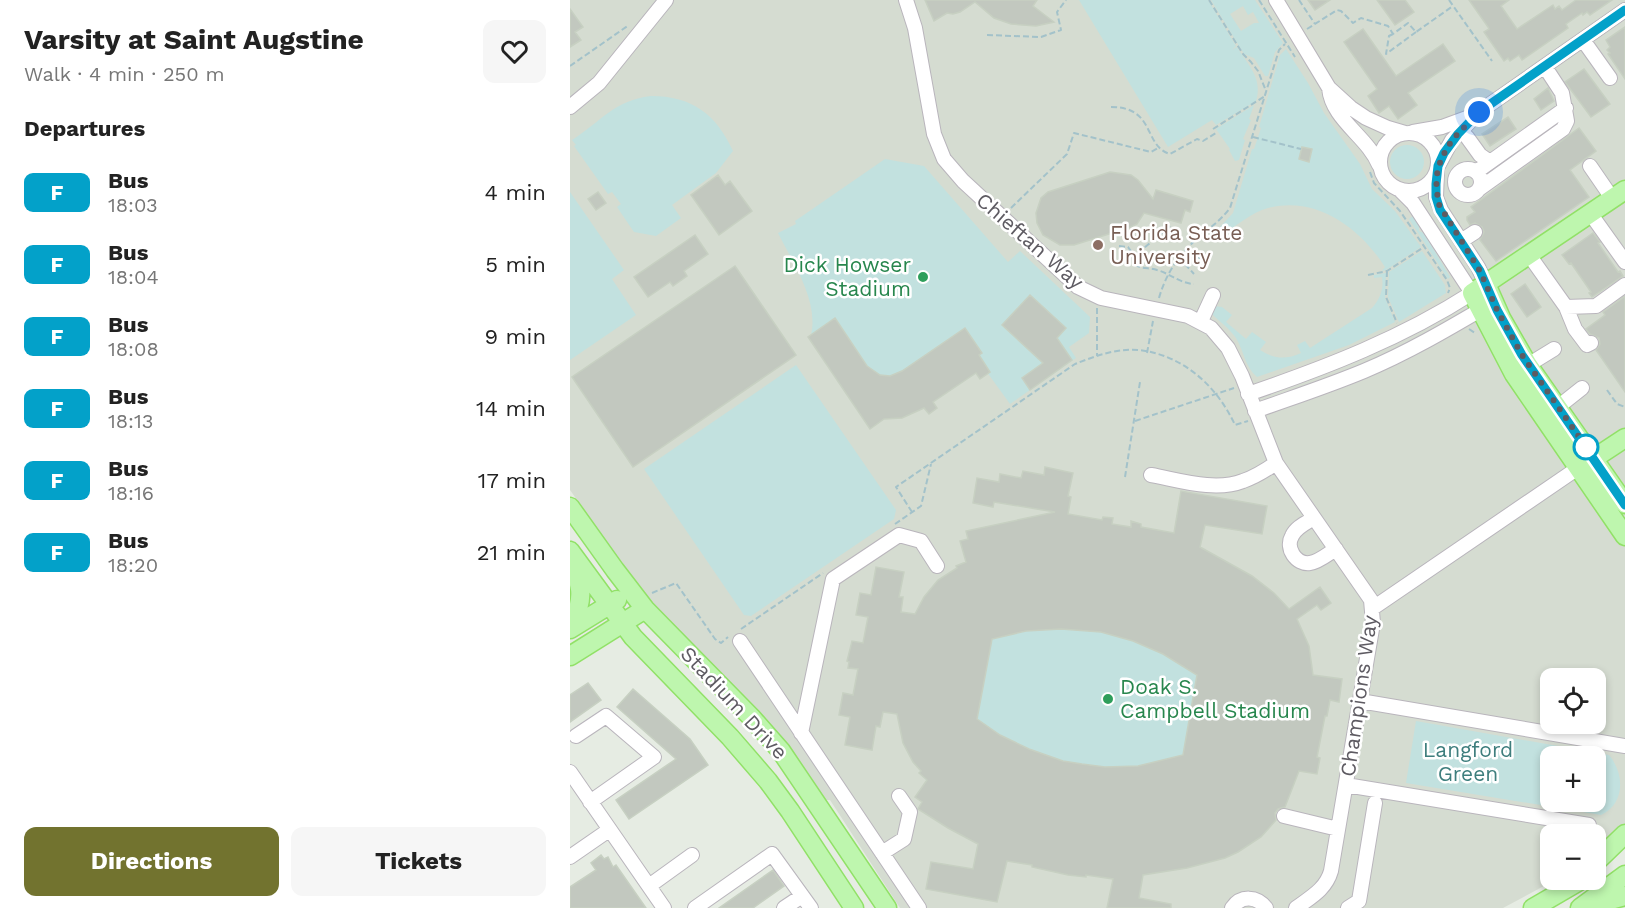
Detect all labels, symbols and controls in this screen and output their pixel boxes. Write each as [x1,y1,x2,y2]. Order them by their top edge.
button: heart [483,20,546,83]
text: Varsity at Saint Augstine [24,23,364,56]
text: Walk · 4 min · 250 m [24,62,225,86]
your location [1464,97,1494,127]
text: Departures [24,116,145,141]
text: Bus [108,168,148,193]
text: F [51,180,63,205]
text: 4 min [485,180,546,205]
street label: Chieftan Way [972,187,1089,294]
text: 18:03 [108,193,158,217]
place label: Florida State University [1110,220,1242,269]
marker: Florida State University [1091,238,1105,252]
text: Bus [108,240,148,265]
text: F [51,252,63,277]
text: 5 min [485,252,546,277]
place label: Dick Howser Stadium [783,252,911,301]
text: 18:04 [108,265,159,289]
marker: Dick Howser Stadium [916,270,930,284]
text: Bus [108,312,148,337]
text: F [51,324,63,349]
text: 9 min [484,324,546,349]
text: 18:08 [108,337,159,361]
text: Bus [108,384,148,409]
text: F [51,396,63,421]
text: 14 min [476,396,546,421]
text: 18:13 [108,409,154,433]
unlabelled marker [1573,434,1599,460]
text: Bus [108,456,148,481]
text: F [51,468,63,493]
text: 17 min [478,468,546,493]
text: 18:16 [108,481,154,505]
text: Bus [108,528,148,553]
text: F [51,540,63,565]
text: 21 min [477,540,546,565]
text: 18:20 [108,553,158,577]
street label: Champions Way [1335,613,1382,778]
street label: Stadium Drive [676,641,793,764]
map controls [1540,668,1606,890]
button: locate [1540,668,1606,734]
place label: Doak S. Campbell Stadium [1120,674,1310,723]
marker: Doak S. Campbell Stadium [1101,692,1115,706]
park label: Langford Green [1423,737,1513,786]
button: + [1540,746,1606,812]
button: − [1540,824,1606,890]
button: Directions [24,827,279,896]
button: Tickets [291,827,546,896]

